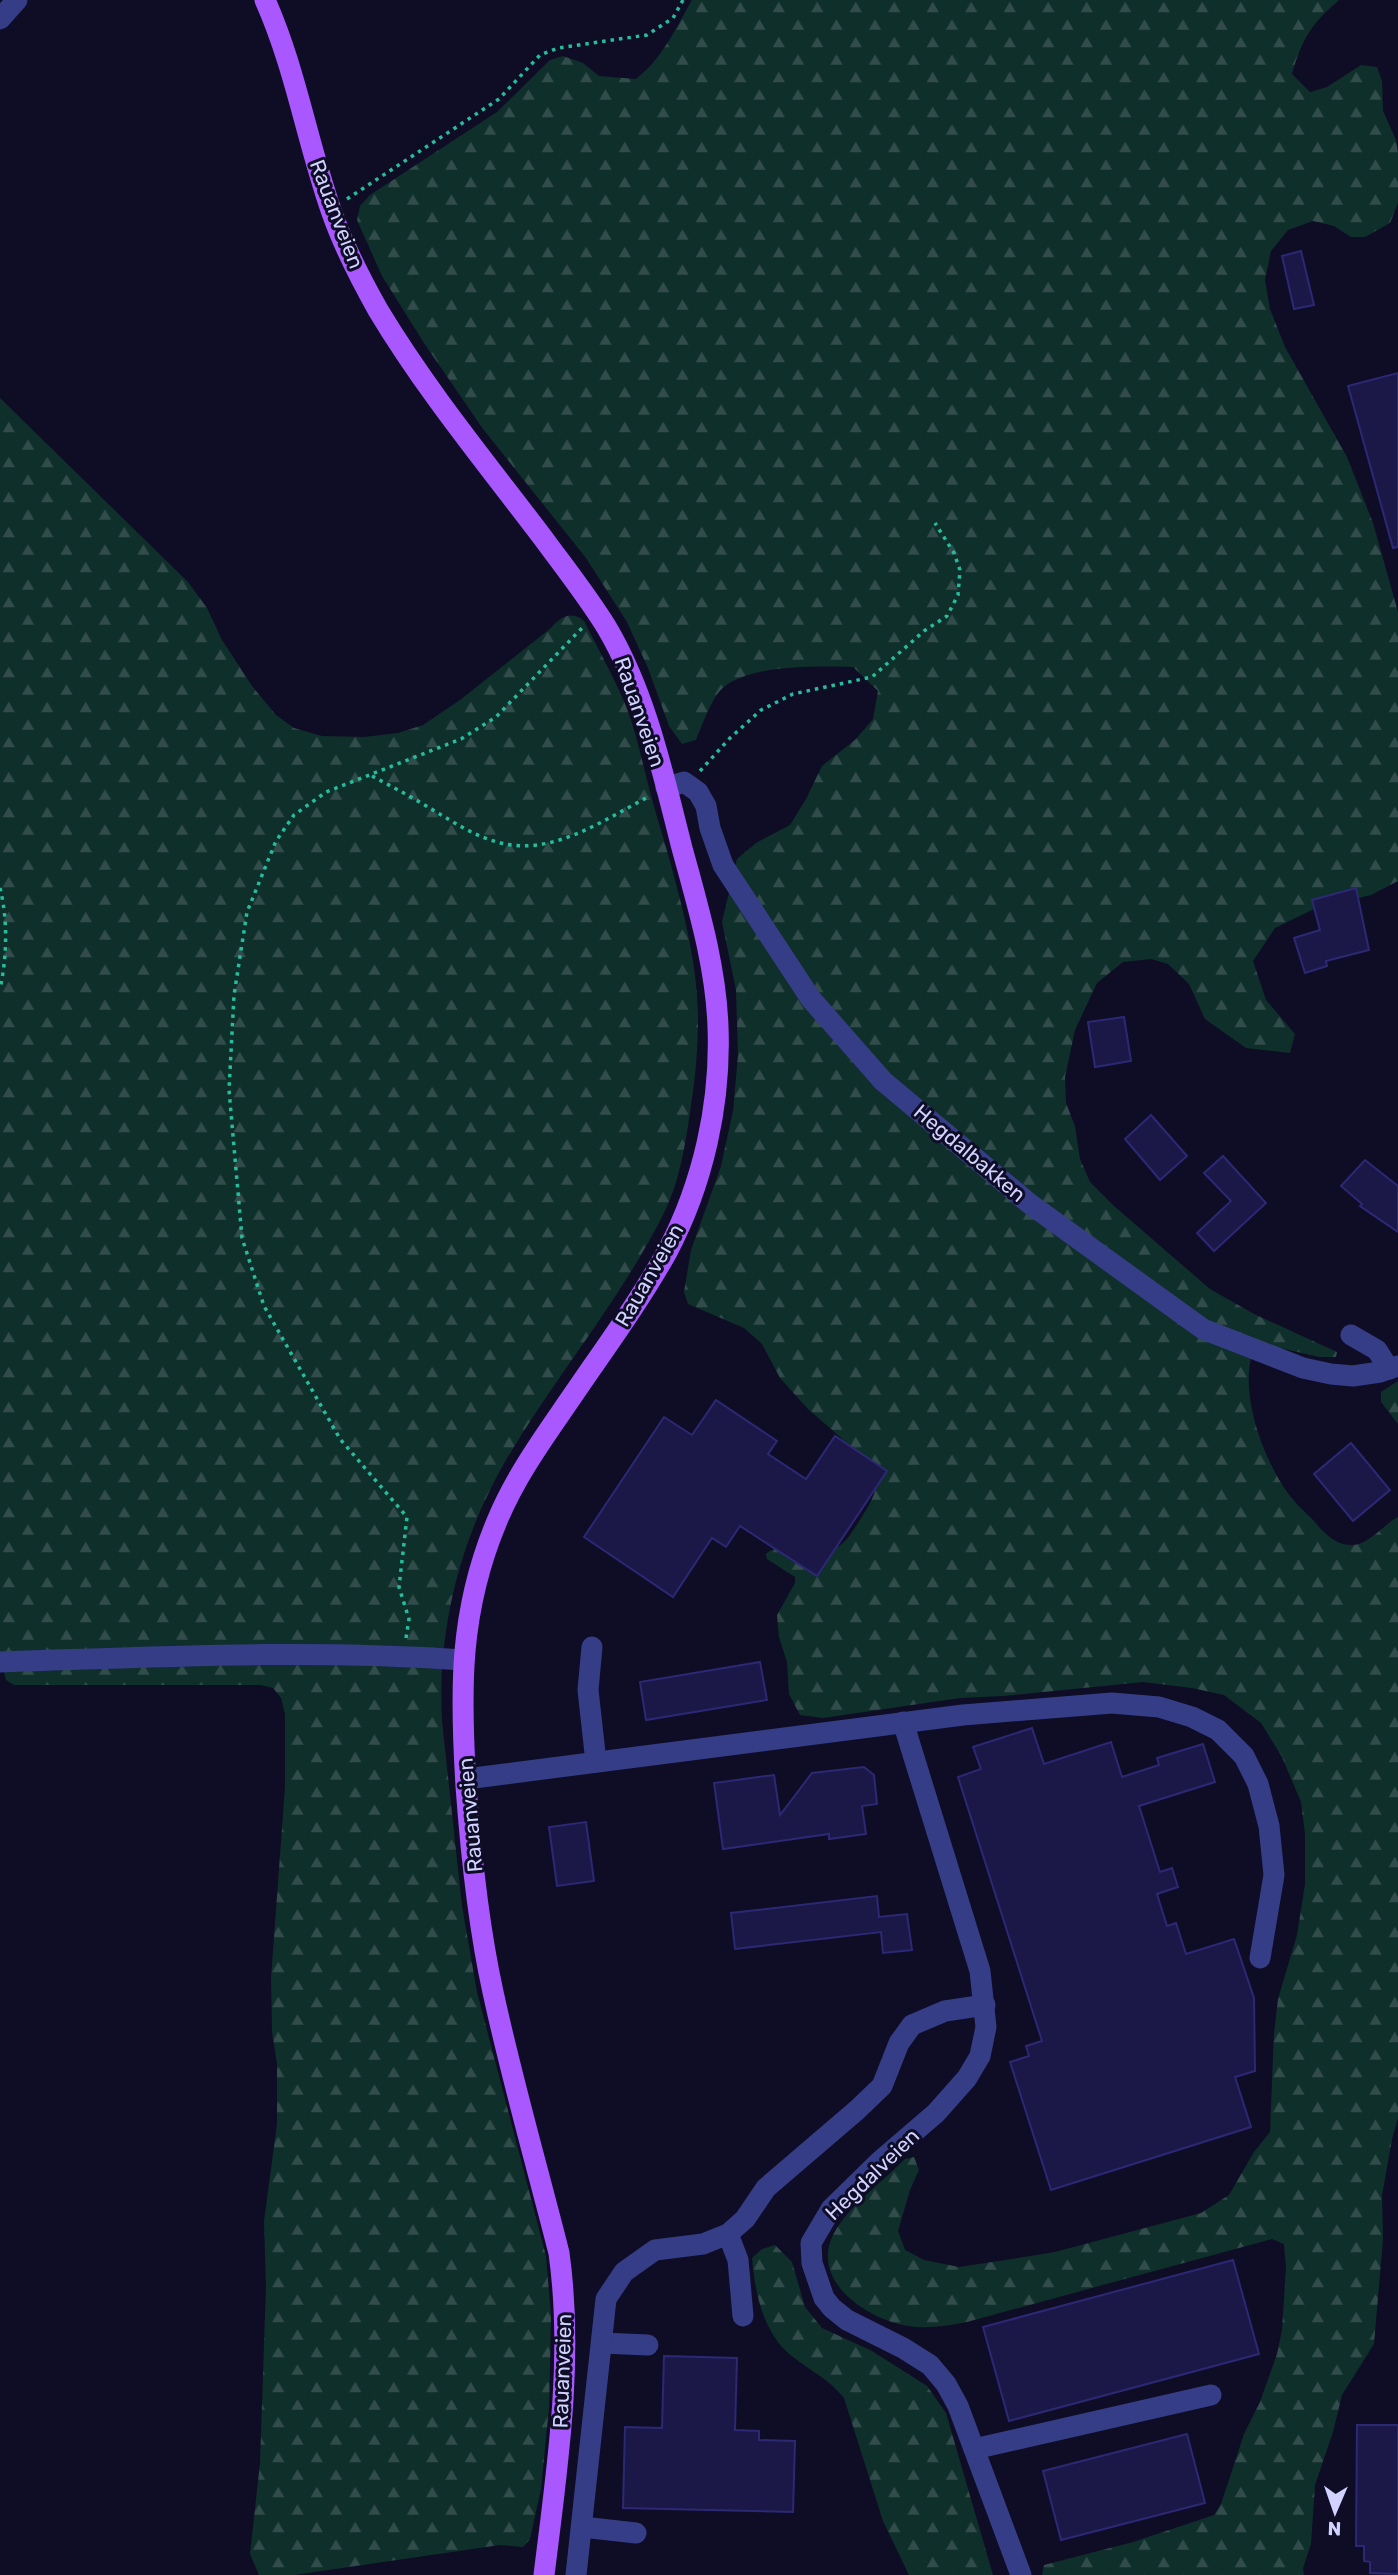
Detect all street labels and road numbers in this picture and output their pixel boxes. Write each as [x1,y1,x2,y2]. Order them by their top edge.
street label: Rauanveien [305,156,369,272]
street label: Rauanveien [610,654,670,770]
street label: Hegdalbakken [909,1099,1031,1207]
street label: Rauanveien [610,1219,688,1331]
street label: Rauanveien [453,1757,487,1873]
street label: Hegdalveien [820,2123,924,2225]
street label: Rauanveien [548,2313,576,2429]

